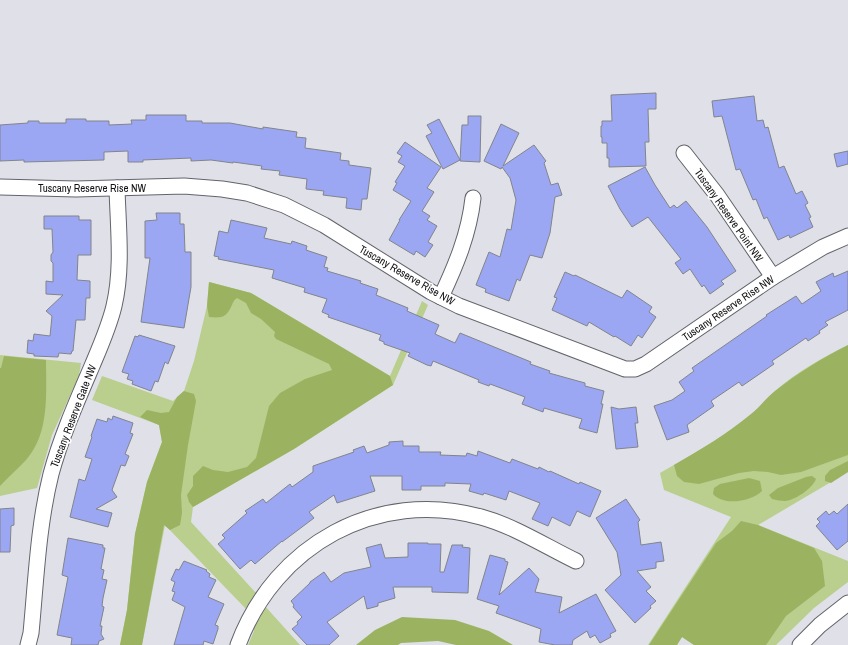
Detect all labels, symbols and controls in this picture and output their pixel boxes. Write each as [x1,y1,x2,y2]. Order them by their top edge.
street label: Tuscany Reserve Point NW [692,166,767,265]
street label: Tuscany Reserve Rise NW [38,181,146,195]
street label: Tuscany Reserve Rise NW [357,242,458,308]
street label: Tuscany Reserve Rise NW [679,272,777,344]
street label: Tuscany Reserve Gate NW [47,362,99,469]

